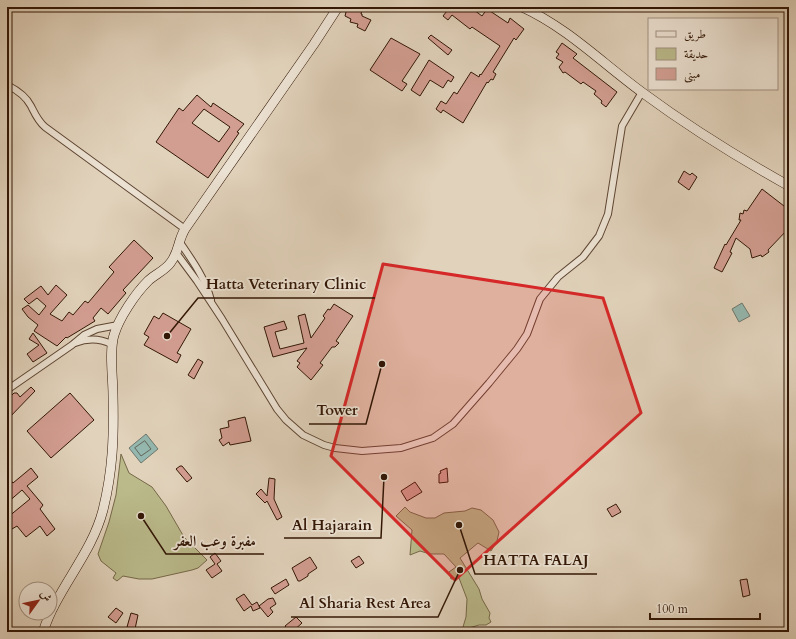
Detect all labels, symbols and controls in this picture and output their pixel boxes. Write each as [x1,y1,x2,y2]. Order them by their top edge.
legend [648,18,778,90]
text: طريق [684,26,706,42]
text: حديقة [684,46,708,62]
text: مبنى [684,66,700,83]
callout: Hatta Veterinary Clinic [198,271,375,298]
text: Hatta Veterinary Clinic [206,274,366,294]
callout: Tower [309,397,366,424]
text: Tower [316,400,359,420]
callout: Al Hajarain [284,511,381,538]
text: Al Hajarain [292,515,373,535]
callout: مفبرة وعب العفر [166,527,264,554]
text: مفبرة وعب العفر [172,531,256,551]
callout: HATTA FALAJ [475,547,597,574]
text: HATTA FALAJ [483,550,589,570]
north arrow [18,581,58,621]
text: ش [37,587,55,605]
callout: Al Sharia Rest Area [291,590,438,617]
text: Al Sharia Rest Area [299,593,431,613]
scale bar [650,595,760,621]
text: 100 m [656,601,689,617]

